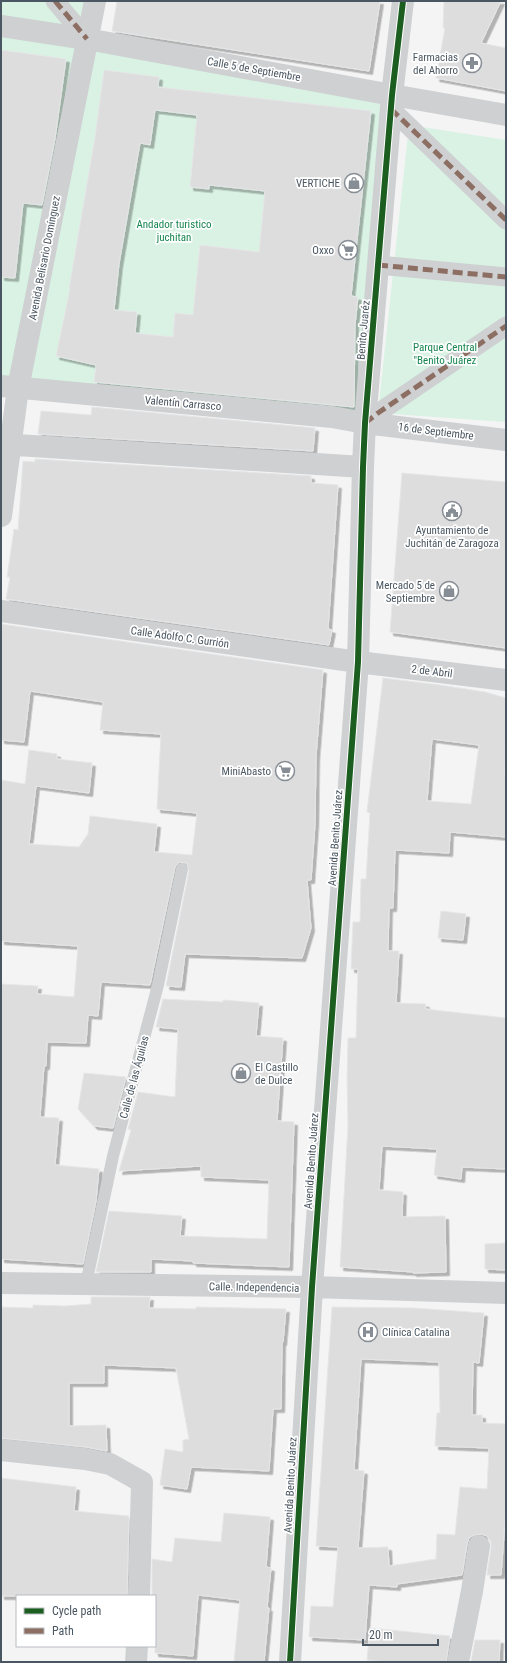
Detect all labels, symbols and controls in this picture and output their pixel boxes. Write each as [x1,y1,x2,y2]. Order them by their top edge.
place label: Farmacias del Ahorro [413,51,458,77]
pharmacy icon: Farmacias del Ahorro [461,52,483,74]
street label: Calle 5 de Septiembre [206,55,302,84]
shop icon: VERTICHE [343,172,365,194]
place label: VERTICHE [296,177,341,190]
street label: Avenida Belisario Domínguez [26,195,63,321]
park label: Andador turistico juchitan [136,218,212,244]
supermarket icon: Oxxo [337,239,359,261]
place label: Oxxo [312,244,334,257]
street label: Benito Juaréz [354,300,373,360]
park label: Parque Central "Benito Juárez [413,341,477,367]
street label: Valentín Carrasco [144,394,222,413]
street label: 16 de Septiembre [397,420,474,443]
public building icon: Ayuntamiento de Juchitán de Zaragoza [441,500,463,522]
place label: Ayuntamiento de Juchitán de Zaragoza [405,524,499,550]
place label: Mercado 5 de Septiembre [376,579,435,605]
shop icon: Mercado 5 de Septiembre [438,580,460,602]
street label: Calle Adolfo C. Gurrión [130,624,230,651]
street label: 2 de Abril [411,663,453,680]
supermarket icon: MiniAbasto [274,760,296,782]
place label: MiniAbasto [222,765,271,778]
street label: Avenida Benito Juárez [326,789,345,887]
street label: Calle de las Águilas [117,1034,152,1120]
place label: El Castillo de Dulce [255,1061,299,1087]
shop icon: El Castillo de Dulce [230,1062,252,1084]
street label: Avenida Benito Juárez [302,1112,321,1210]
street label: Calle. Independencia [209,1280,299,1295]
hospital icon: Clínica Catalina [357,1321,379,1343]
place label: Clínica Catalina [382,1326,450,1339]
street label: Avenida Benito Juárez [281,1436,300,1533]
legend [16,1595,156,1647]
text: Cycle path [52,1604,102,1618]
scale bar [363,1621,438,1647]
text: Path [52,1624,74,1638]
text: 20 m [369,1628,393,1642]

